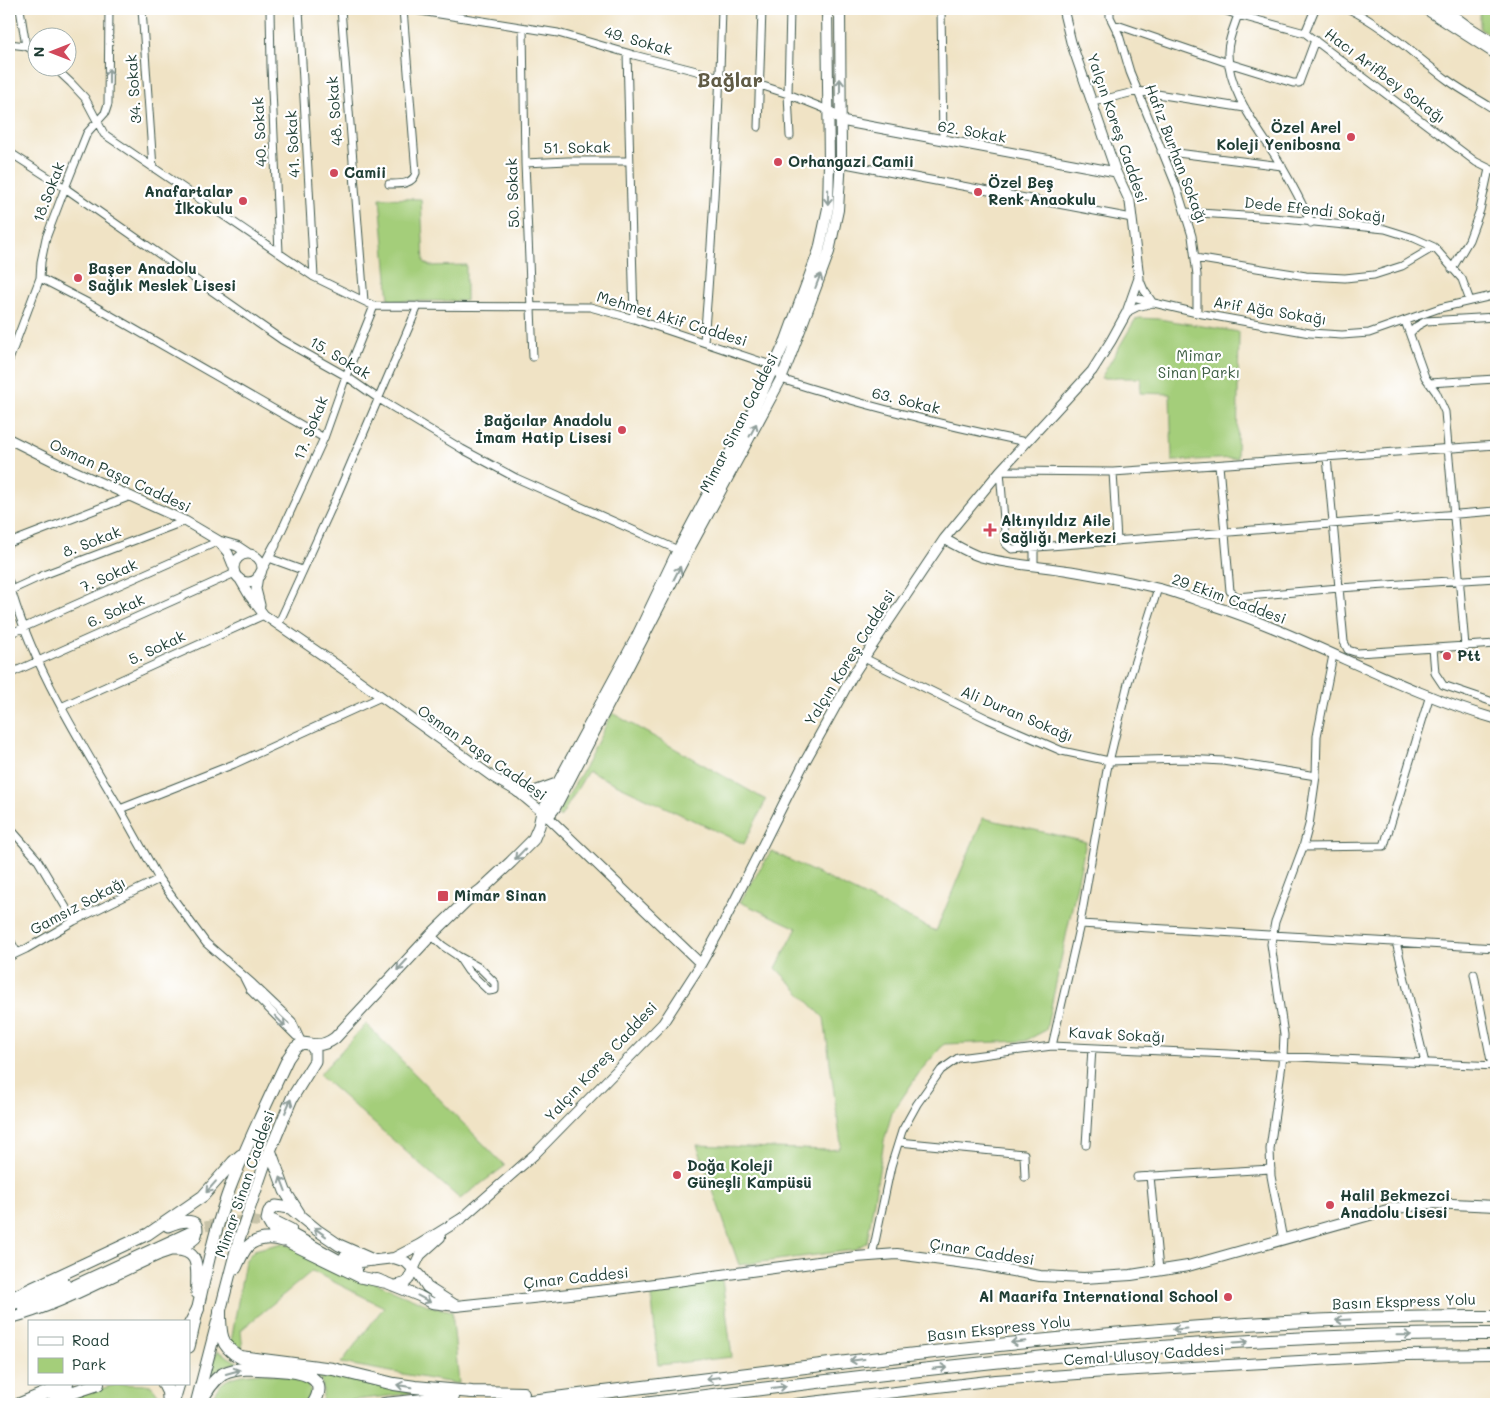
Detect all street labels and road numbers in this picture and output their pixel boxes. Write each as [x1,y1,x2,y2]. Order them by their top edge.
street label: 49. Sokak [602,21,674,59]
street label: Hacı Arifbey Sokağı [1321,23,1450,127]
street label: Yalçın Koreş Caddesi [1083,50,1153,205]
street label: 34. Sokak [121,54,145,124]
street label: 48. Sokak [322,76,346,147]
street label: Hafız Burhan Sokağı [1141,81,1213,226]
street label: 40. Sokak [247,97,271,167]
street label: 41. Sokak [280,110,304,178]
street label: 62. Sokak [936,115,1008,147]
street label: 51. Sokak [543,136,611,158]
street label: 50. Sokak [501,158,523,228]
street label: 18.Sokak [27,159,69,225]
street label: Dede Efendi Sokağı [1243,192,1387,226]
street label: Mehmet Akif Caddesi [595,286,750,350]
street label: Arif Ağa Sokağı [1212,291,1328,329]
street label: 15. Sokak [307,331,375,383]
street label: Mimar Sinan Caddesi [694,349,782,496]
street label: 63. Sokak [870,382,943,418]
street label: 17. Sokak [288,393,332,462]
street label: Osman Paşa Caddesi [47,434,194,517]
street label: 8. Sokak [60,521,124,561]
street label: 7. Sokak [77,554,140,596]
street label: 29 Ekim Caddesi [1169,568,1289,628]
street label: Yalçın Koreş Caddesi [799,586,899,729]
street label: 6. Sokak [84,589,148,632]
street label: 5. Sokak [125,625,188,669]
street label: Ali Duran Sokağı [958,680,1077,746]
street label: Osman Paşa Caddesi [414,700,551,804]
street label: Gamsız Sokağı [26,871,129,939]
street label: Yalçın Koreş Caddesi [540,997,661,1125]
street label: Kavak Sokağı [1068,1021,1166,1047]
street label: Mimar Sinan Caddesi [209,1108,279,1260]
street label: Çınar Caddesi [928,1233,1036,1269]
street label: Çınar Caddesi [522,1262,629,1292]
street label: Basın Ekspress Yolu [1332,1288,1476,1314]
street label: Basın Ekspress Yolu [926,1311,1071,1345]
street label: Cemal Ulusoy Caddesi [1063,1338,1225,1370]

